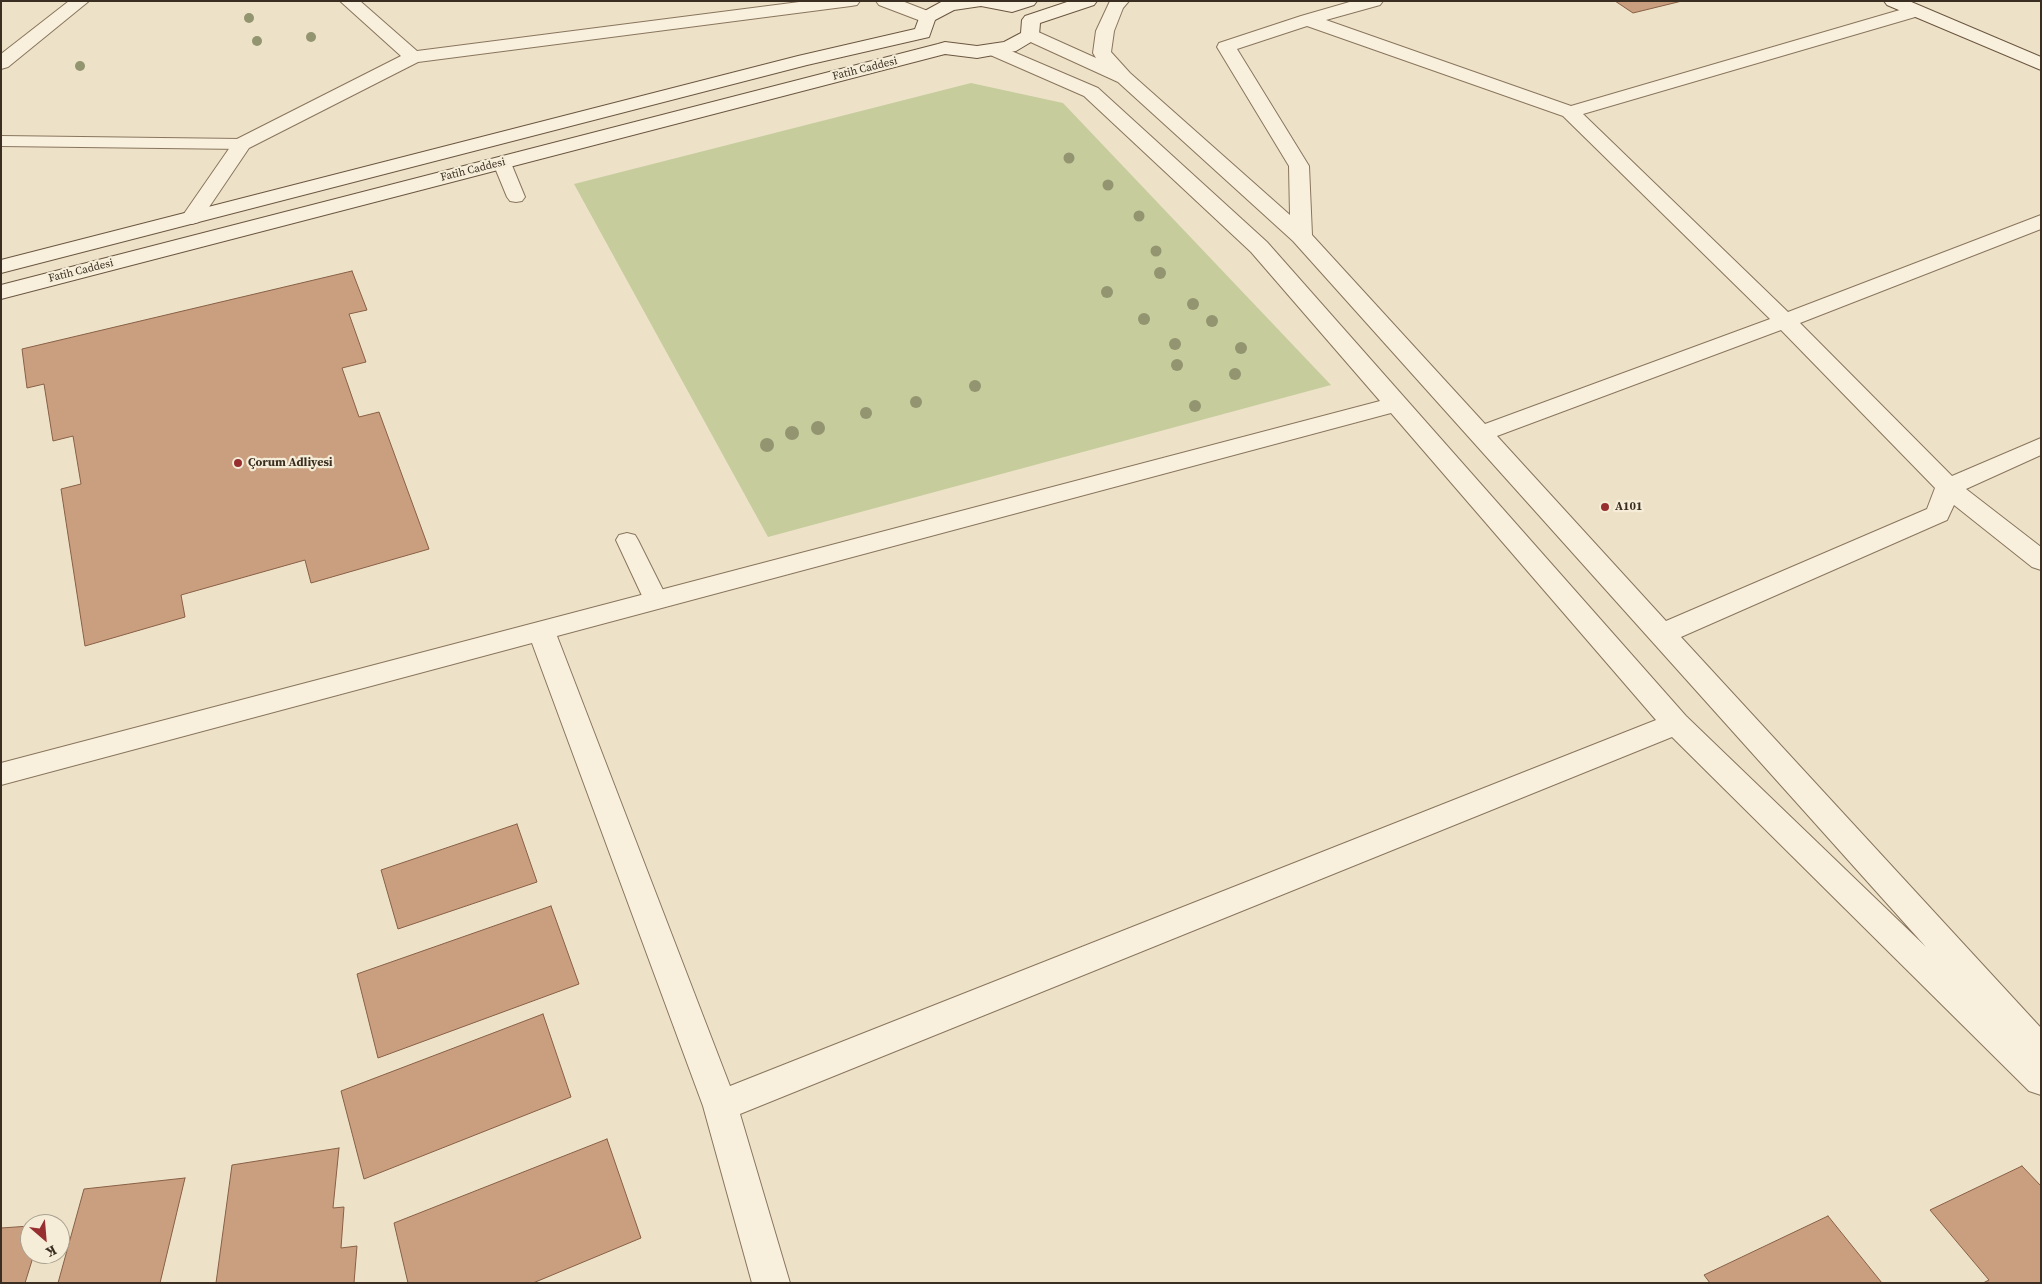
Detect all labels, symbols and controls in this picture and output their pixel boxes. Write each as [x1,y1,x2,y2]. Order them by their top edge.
street label: Fatih Caddesi [831,55,899,83]
street label: Fatih Caddesi [439,156,507,184]
street label: Fatih Caddesi [47,257,115,285]
place label: Çorum Adliyesi [248,456,333,470]
marker: Çorum Adliyesi [232,457,244,469]
place label: A101 [1615,500,1643,514]
marker: A101 [1599,501,1611,513]
north arrow [20,1214,70,1264]
text: K [42,1240,60,1263]

